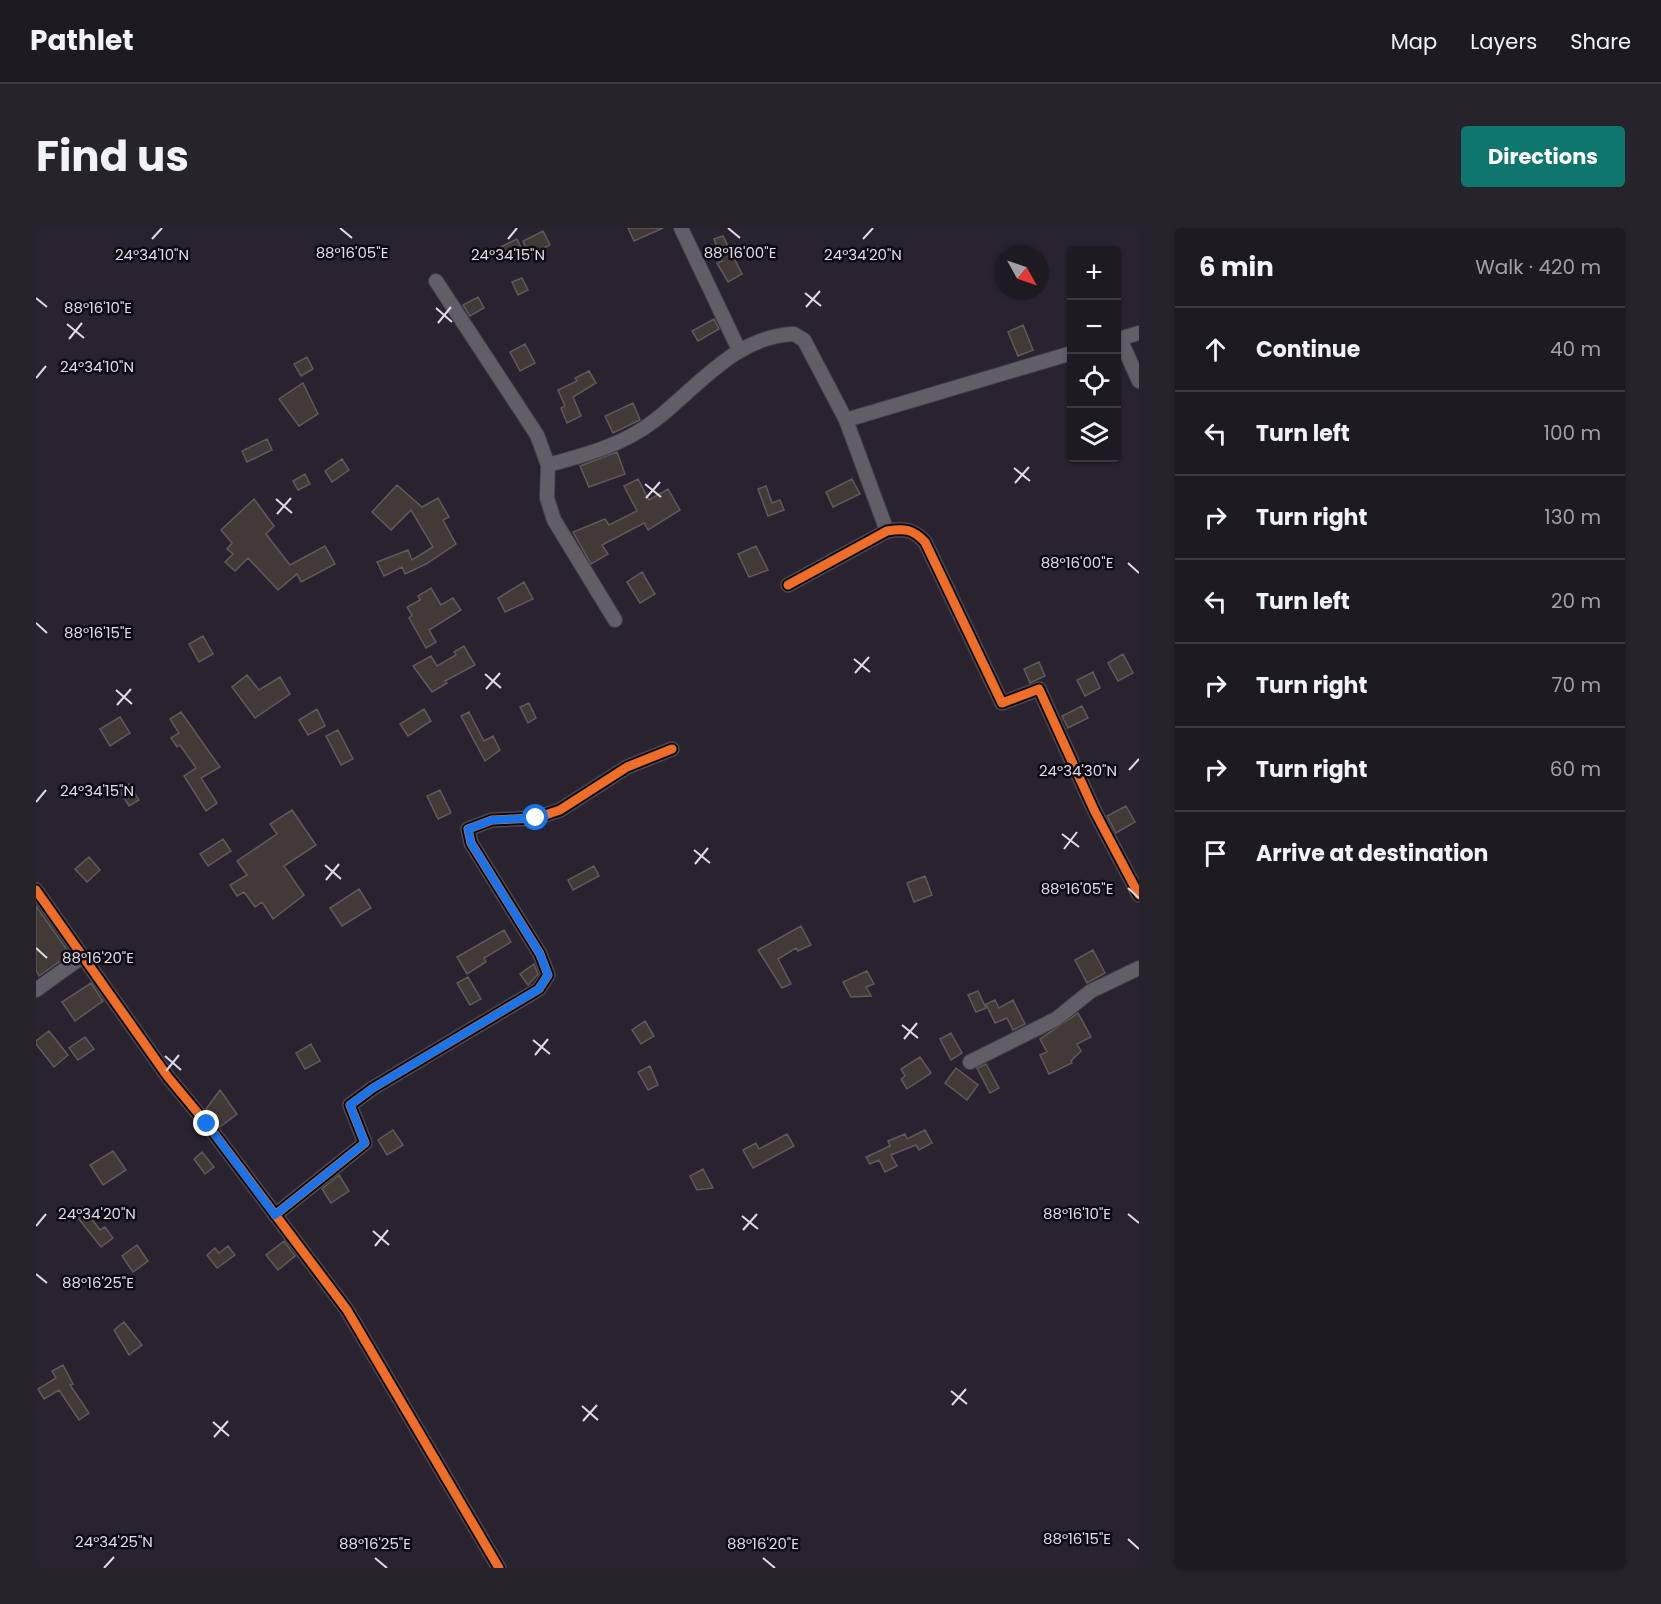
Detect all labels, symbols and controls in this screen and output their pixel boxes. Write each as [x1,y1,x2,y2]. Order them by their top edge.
text: Pathlet [30,21,134,60]
text: Map [1391,27,1437,56]
text: Layers [1470,27,1537,56]
text: Share [1570,27,1631,56]
button: Directions [1461,126,1625,187]
text: Find us [36,127,189,186]
text: 88°16'05"E [316,242,388,263]
text: 88°16'00"E [704,242,776,263]
text: 24°34'10"N [115,244,189,265]
text: 24°34'15"N [471,244,545,265]
text: 24°34'20"N [824,244,902,265]
north arrow [995,246,1049,300]
map controls [1067,246,1121,462]
button: + [1067,246,1121,300]
text: 6 min [1199,249,1274,285]
text: Walk · 420 m [1475,253,1601,281]
text: 88°16'10"E [64,297,132,318]
button: − [1067,300,1121,354]
icon: ahead [1199,333,1232,366]
text: Continue [1256,334,1360,365]
text: 40 m [1550,335,1601,363]
button: locate [1067,354,1121,408]
text: 24°34'10"N [60,356,134,377]
button: layers [1067,408,1121,462]
icon: left [1199,417,1232,450]
text: Turn left [1256,418,1350,449]
text: 100 m [1544,419,1601,447]
icon: right [1199,501,1232,534]
text: Turn right [1256,502,1367,533]
text: 130 m [1544,503,1601,531]
text: 88°16'00"E [1041,552,1113,573]
icon: left [1199,585,1232,618]
text: Turn left [1256,586,1350,617]
text: 20 m [1551,587,1601,615]
text: 88°16'15"E [64,622,132,643]
icon: right [1199,669,1232,702]
text: Turn right [1256,670,1367,701]
text: 70 m [1552,671,1601,699]
icon: right [1199,753,1232,786]
text: Turn right [1256,754,1367,785]
text: 60 m [1550,755,1601,783]
text: 24°34'30"N [1039,760,1117,781]
text: 24°34'15"N [60,780,134,801]
route start [522,804,548,830]
icon: arrive [1199,837,1232,870]
text: Arrive at destination [1256,838,1488,869]
text: 88°16'05"E [1041,878,1113,899]
text: 88°16'20"E [62,947,134,968]
route end [193,1110,219,1136]
text: 24°34'20"N [58,1203,136,1224]
text: 88°16'10"E [1043,1203,1111,1224]
text: 88°16'25"E [62,1272,134,1293]
text: 88°16'15"E [1043,1528,1111,1549]
text: 24°34'25"N [75,1531,153,1552]
text: 88°16'25"E [339,1533,411,1554]
text: 88°16'20"E [727,1533,799,1554]

